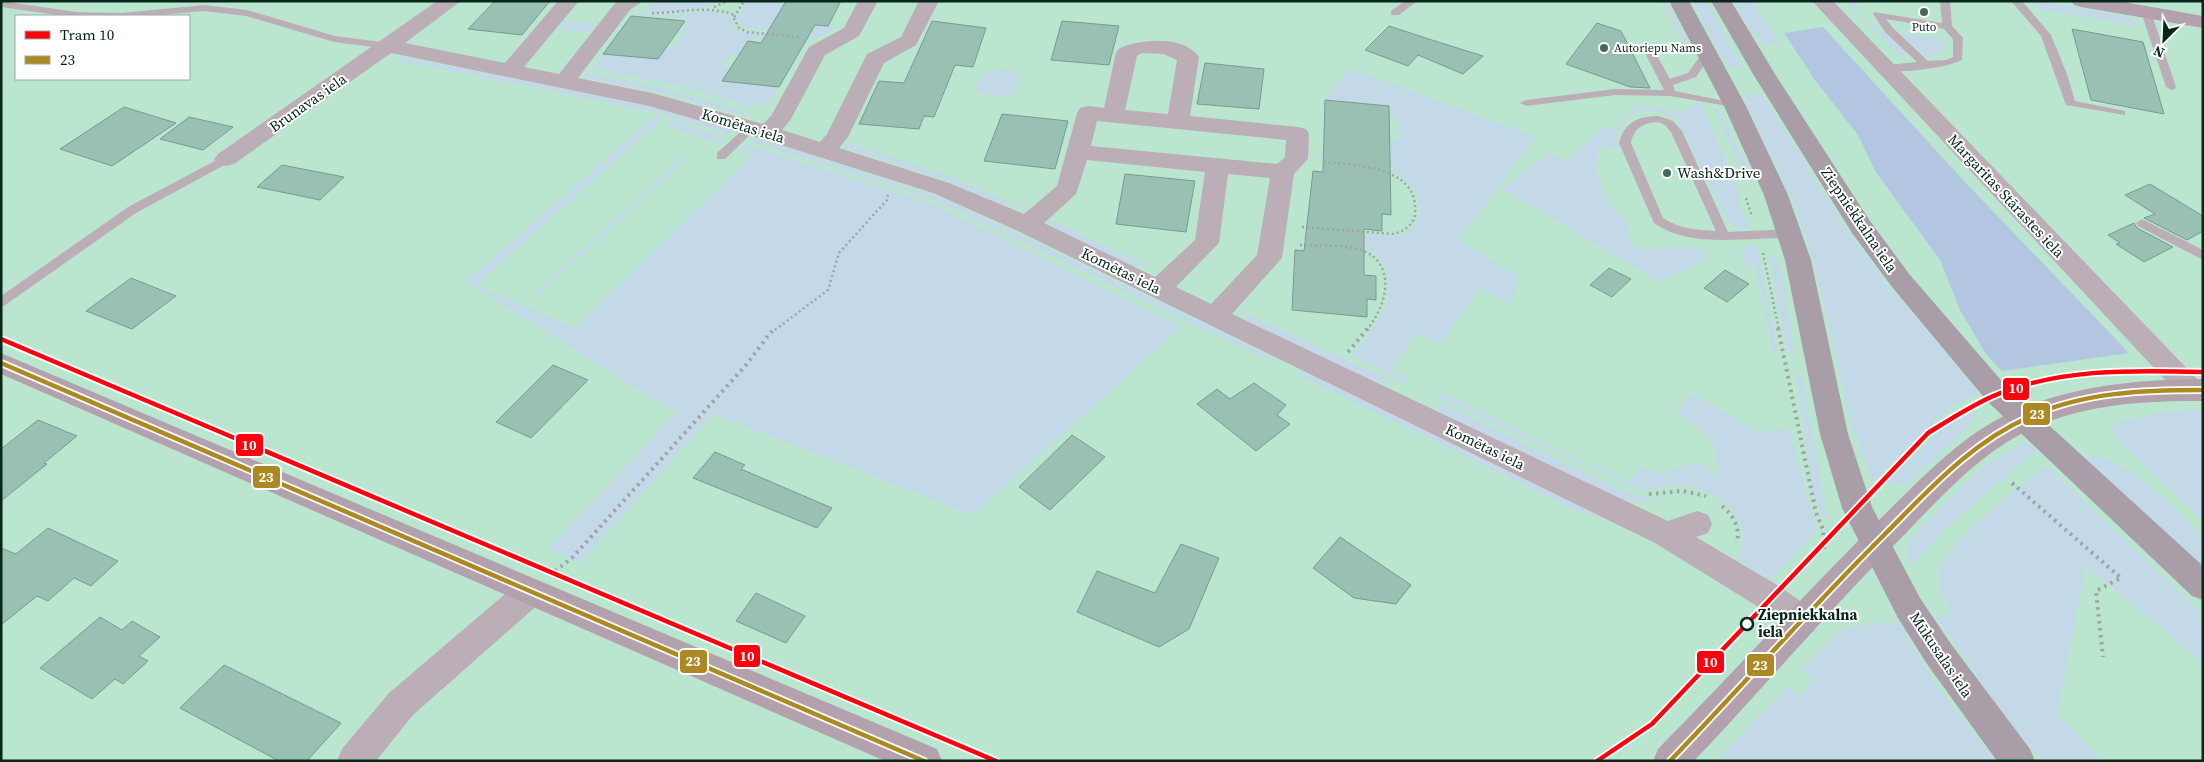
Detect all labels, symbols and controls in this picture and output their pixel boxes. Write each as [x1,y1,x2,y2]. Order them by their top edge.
marker: Puto [1918,6,1930,18]
legend [15,15,190,80]
north arrow [2139,15,2189,65]
place label: Puto [1912,19,1937,35]
text: Tram 10 [60,24,114,45]
place label: Autoriepu Nams [1614,40,1701,56]
text: N [2150,41,2167,63]
marker: Autoriepu Nams [1598,42,1610,54]
text: 23 [60,49,75,70]
street label: Brunavas iela [265,68,351,137]
street label: Komētas iela [699,103,787,148]
street label: Margaritas Stārastes iela [1943,129,2070,262]
place label: Wash&Drive [1677,162,1761,183]
street label: Ziepniekkalna iela [1816,163,1903,277]
marker: Wash&Drive [1661,167,1673,179]
street label: Komētas iela [1078,242,1165,299]
line badge: 10 [2002,377,2030,401]
text: 10 [2008,378,2024,398]
line badge: 23 [2022,402,2051,426]
text: 23 [2029,404,2045,424]
street label: Komētas iela [1442,418,1529,475]
line badge: 10 [235,433,264,457]
text: 10 [241,435,257,455]
line badge: 23 [252,465,281,489]
text: 23 [258,467,274,487]
place label: Ziepniekkalna iela [1758,604,1858,642]
street label: Mūkusalas iela [1905,608,1978,702]
marker: Ziepniekkalna iela [1740,617,1754,631]
line badge: 10 [733,644,761,668]
text: 10 [739,646,755,666]
line badge: 23 [679,649,708,674]
line badge: 10 [1696,650,1725,674]
text: 23 [685,651,701,671]
text: 10 [1702,652,1718,672]
line badge: 23 [1746,653,1775,677]
text: 23 [1752,655,1768,675]

